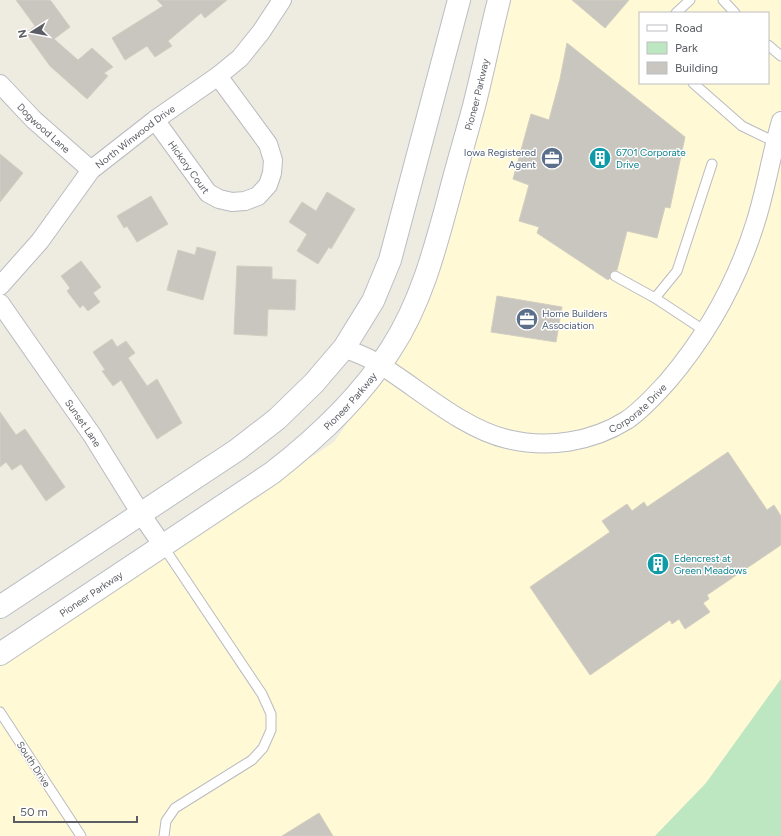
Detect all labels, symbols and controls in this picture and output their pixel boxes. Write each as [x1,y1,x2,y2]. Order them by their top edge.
north arrow [12,12,52,52]
legend [639,12,769,84]
text: Road [675,21,703,35]
text: N [15,28,30,39]
text: Park [675,41,698,55]
street label: Pioneer Parkway [462,57,492,132]
text: Building [675,61,718,75]
street label: Dogwood Lane [14,100,73,156]
street label: North Winwood Drive [93,102,178,171]
street label: Hickory Court [165,138,212,197]
office icon: Iowa Registered Agent [539,145,565,171]
building icon: 6701 Corporate Drive [587,145,613,171]
place label: Iowa Registered Agent [464,146,536,171]
place label: 6701 Corporate Drive [616,146,686,171]
office icon: Home Builders Association [514,306,540,332]
place label: Home Builders Association [542,307,608,332]
street label: Pioneer Parkway [321,369,380,433]
street label: Corporate Drive [607,380,670,436]
street label: Sunset Lane [62,397,104,450]
building icon: Edencrest at Green Meadows [645,551,671,577]
place label: Edencrest at Green Meadows [674,552,747,577]
street label: Pioneer Parkway [57,568,126,620]
street label: South Drive [14,739,54,790]
scale bar [14,798,137,824]
text: 50 m [20,805,48,819]

